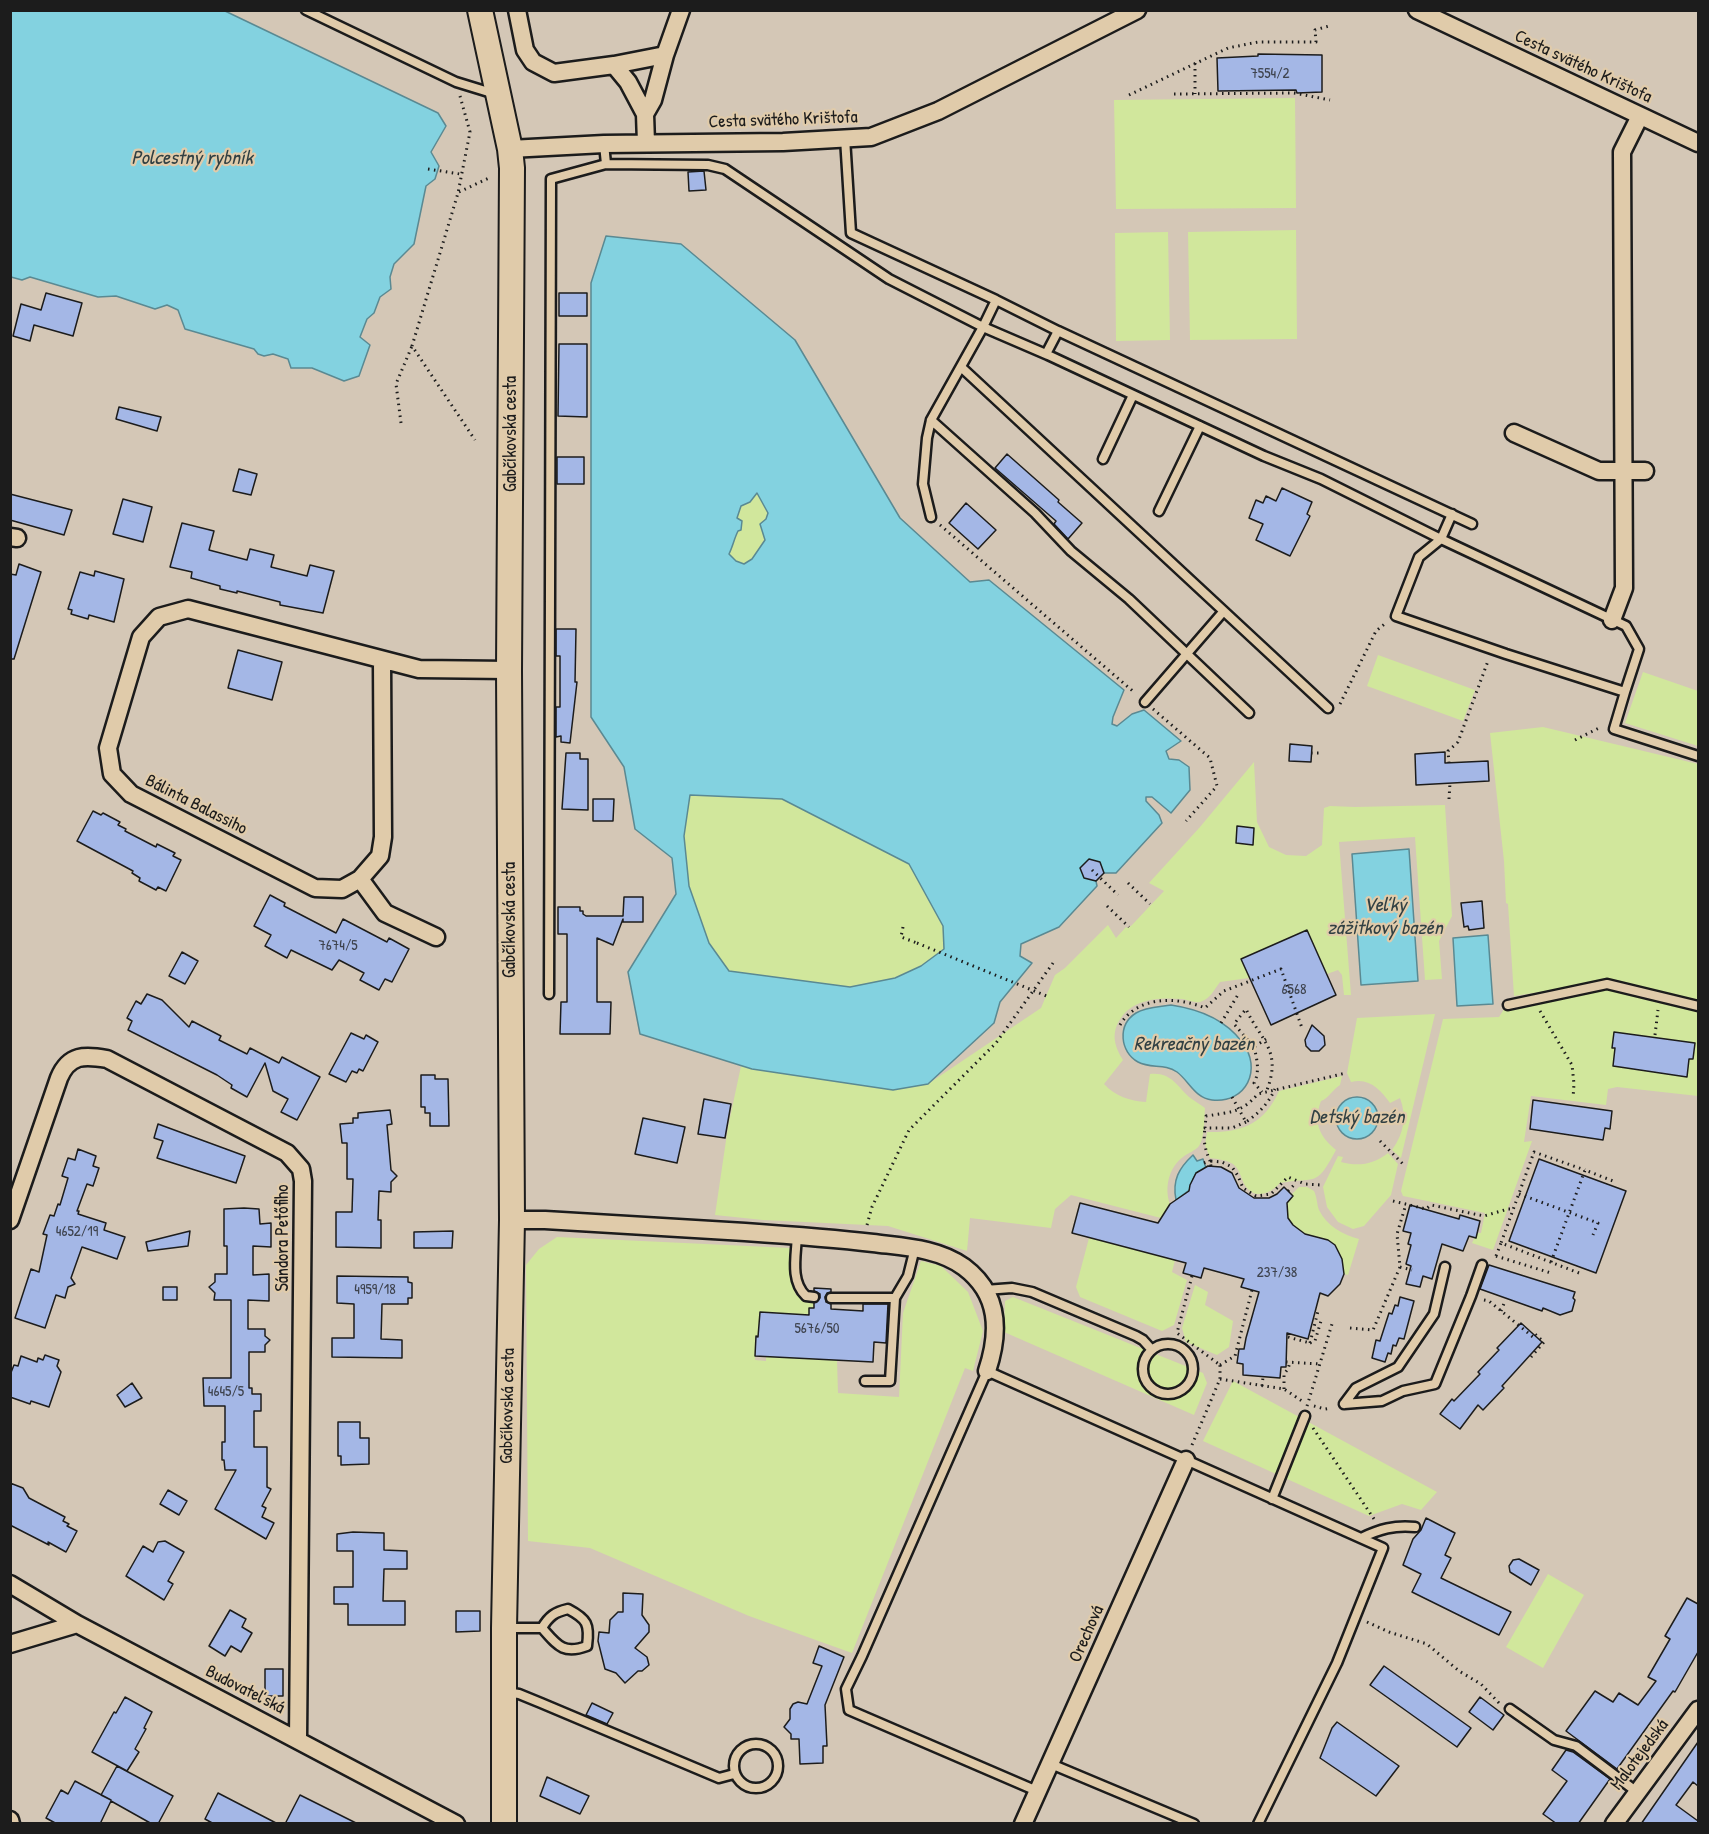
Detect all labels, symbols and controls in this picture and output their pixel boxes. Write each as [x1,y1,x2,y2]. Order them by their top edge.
street label: Cesta svätého Krištofa [1511,26,1655,108]
house number: 7554/2 [1250,65,1290,83]
street label: Cesta svätého Krištofa [708,107,858,133]
water label: Polcestný rybník [131,147,253,171]
street label: Gabčíkovská cesta [500,376,522,492]
street label: Bálinta Balassiho [142,770,250,840]
street label: Gabčíkovská cesta [499,862,521,978]
water label: Veľký zážitkový bazén [1327,894,1443,941]
house number: 7674/5 [318,937,358,955]
house number: 6568 [1282,981,1306,999]
water label: Rekreačný bazén [1134,1033,1254,1057]
water label: Detský bazén [1309,1106,1405,1130]
street label: Sándora Petőfiho [272,1184,294,1292]
house number: 4652/19 [56,1223,98,1241]
house number: 237/38 [1257,1264,1297,1282]
house number: 4959/18 [354,1281,396,1299]
house number: 5676/50 [794,1320,840,1338]
street label: Gabčíkovská cesta [496,1348,520,1464]
house number: 4645/5 [208,1383,244,1401]
street label: Orechová [1065,1602,1109,1666]
street label: Budovateľská [202,1661,288,1719]
street label: Malotejedská [1606,1715,1674,1795]

